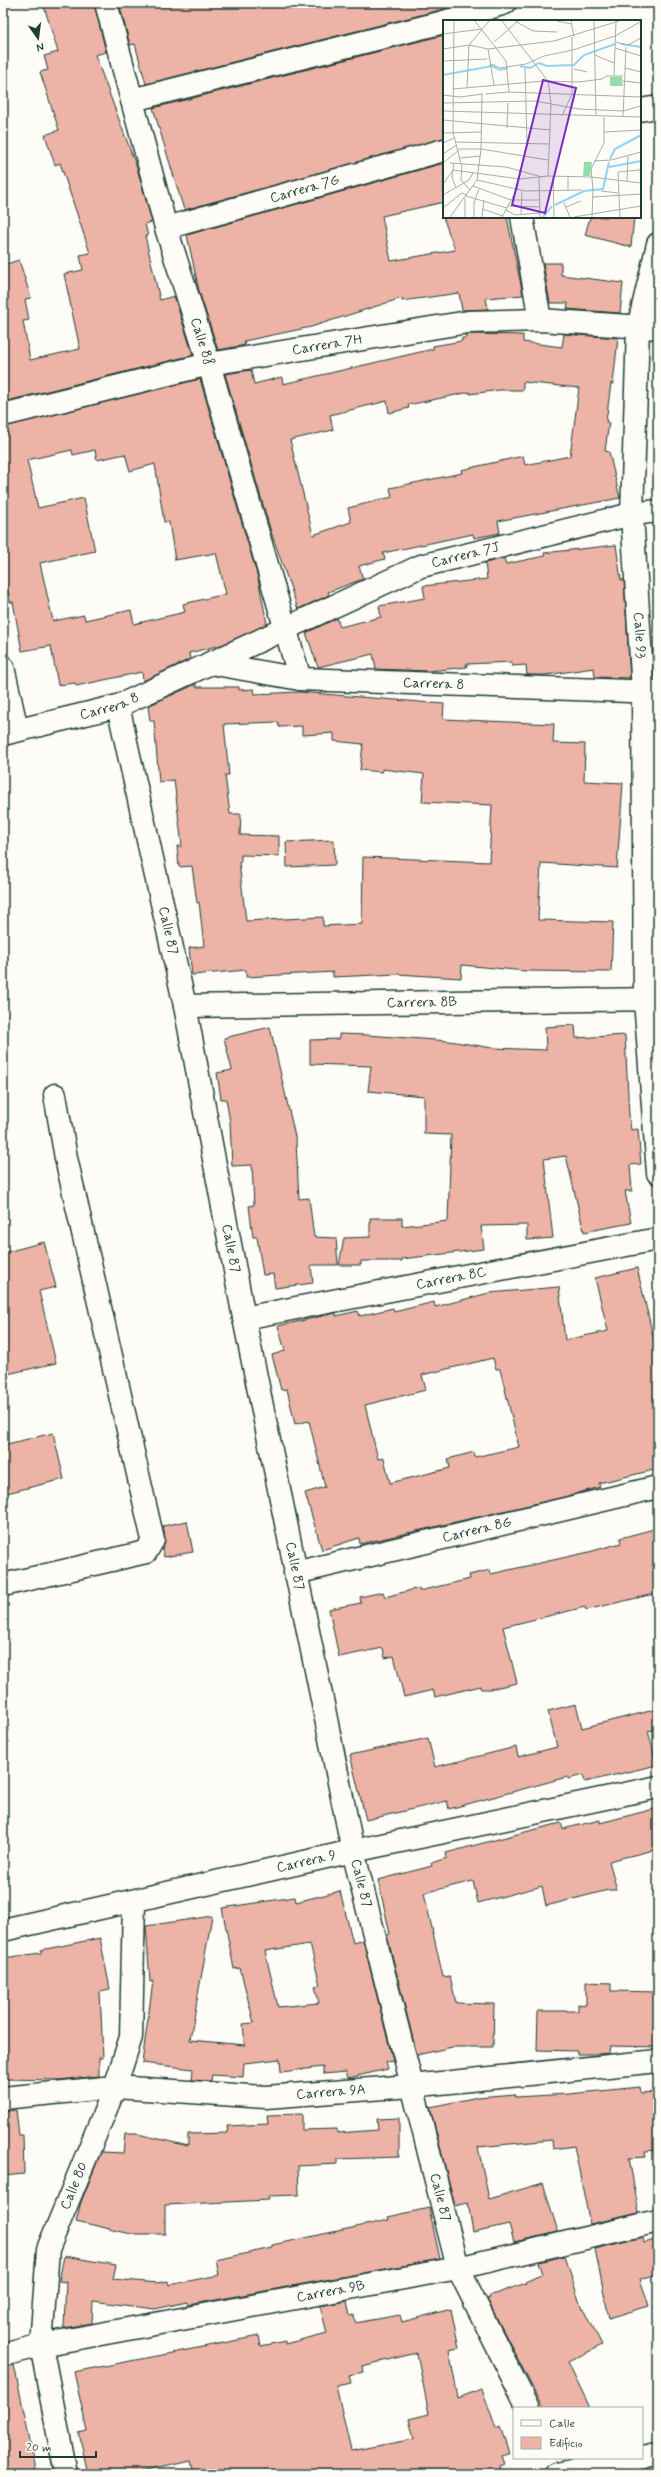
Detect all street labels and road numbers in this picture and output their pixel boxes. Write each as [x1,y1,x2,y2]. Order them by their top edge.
street label: Carrera 7G [268,171,341,207]
street label: Calle 88 [186,315,218,368]
street label: Carrera 7H [291,330,364,359]
street label: Carrera 7J [429,538,502,572]
street label: Calle 93 [629,611,650,659]
street label: Carrera 8 [402,674,465,694]
street label: Carrera 8 [78,688,142,724]
street label: Calle 87 [154,905,182,956]
street label: Carrera 8B [387,993,457,1012]
street label: Calle 87 [217,1223,244,1274]
street label: Carrera 8C [415,1263,488,1294]
street label: Carrera 8G [440,1513,513,1547]
street label: Calle 87 [281,1540,308,1592]
street label: Carrera 9 [275,1846,338,1877]
street label: Calle 87 [346,1857,376,1909]
street label: Carrera 9A [296,2080,366,2104]
street label: Calle 80 [56,2159,92,2212]
street label: Calle 87 [425,2171,455,2223]
street label: Carrera 9B [295,2276,367,2307]

